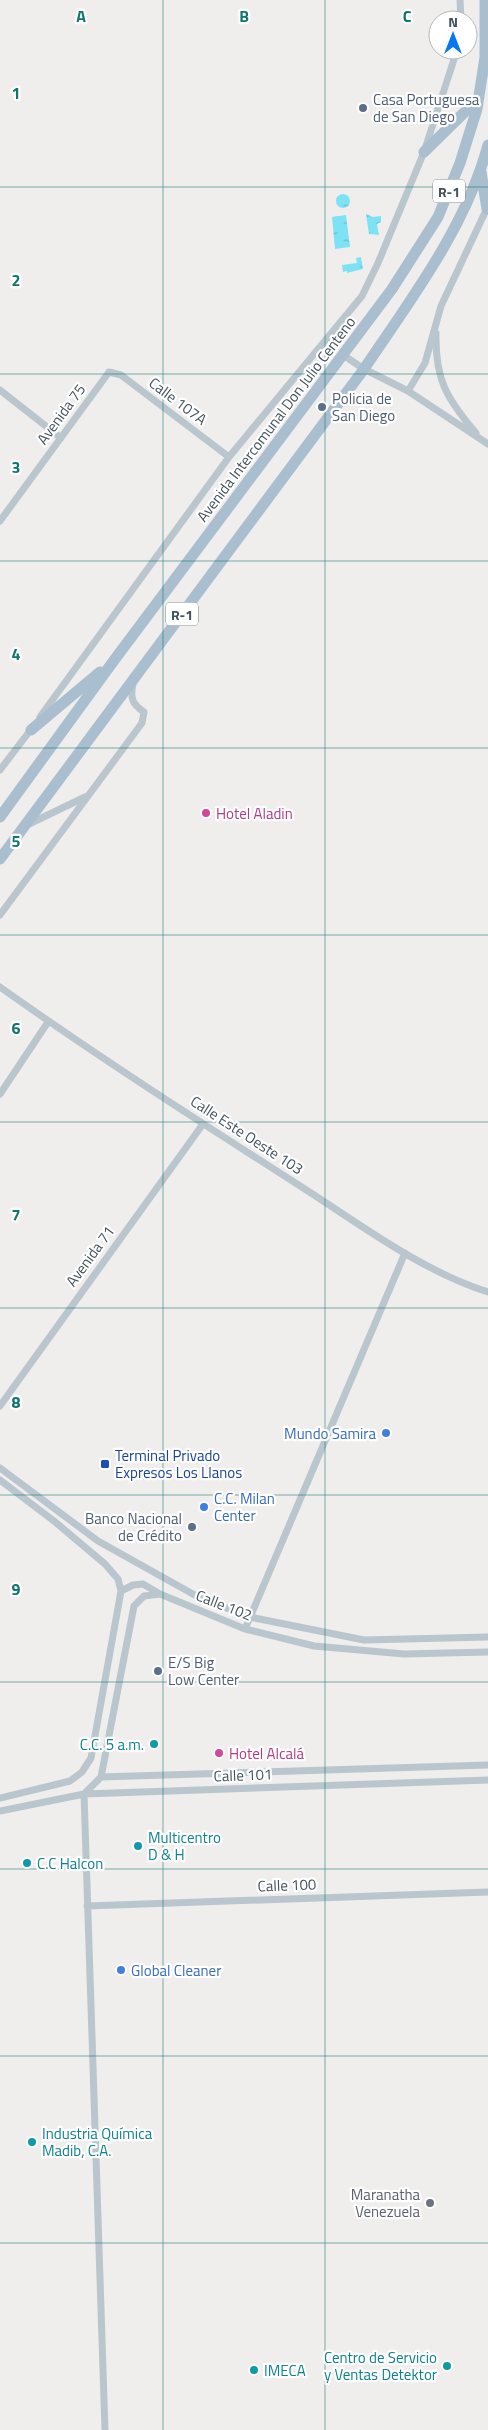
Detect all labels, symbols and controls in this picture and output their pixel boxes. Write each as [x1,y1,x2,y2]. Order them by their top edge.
text: A [76,4,86,28]
text: B [239,4,249,28]
text: C [403,4,412,28]
north arrow [428,10,478,60]
text: N [448,11,458,32]
text: 1 [12,81,20,105]
place label: Casa Portuguesa de San Diego [373,88,480,128]
marker: Casa Portuguesa de San Diego [357,102,369,114]
road number: R-1 [433,180,465,202]
text: 2 [12,268,20,292]
street label: Avenida Intercomunal Don Julio Centeno [191,311,361,526]
street label: Calle 107A [144,371,212,431]
street label: Avenida 75 [31,379,91,449]
place label: Policia de San Diego [332,387,395,427]
marker: Policia de San Diego [316,401,328,413]
text: 3 [12,455,20,479]
road number: R-1 [166,602,198,626]
text: 4 [12,642,21,666]
place label: Hotel Aladin [216,802,293,825]
marker: Hotel Aladin [200,807,212,819]
text: 5 [12,829,21,853]
text: 6 [12,1016,21,1040]
street label: Calle Este Oeste 103 [186,1090,308,1180]
text: 7 [12,1203,20,1227]
street label: Avenida 71 [60,1221,120,1291]
text: 8 [12,1390,21,1414]
place label: Mundo Samira [284,1422,376,1445]
marker: Mundo Samira [380,1427,392,1439]
place label: Terminal Privado Expresos Los Llanos [115,1444,242,1484]
marker: Terminal Privado Expresos Los Llanos [99,1458,111,1470]
place label: C.C. Milan Center [214,1487,275,1527]
marker: C.C. Milan Center [198,1501,210,1513]
place label: Banco Nacional de Crédito [85,1507,182,1547]
marker: Banco Nacional de Crédito [186,1521,198,1533]
text: 9 [12,1577,21,1601]
street label: Calle 102 [192,1584,256,1626]
place label: E/S Big Low Center [168,1651,239,1691]
marker: E/S Big Low Center [152,1665,164,1677]
place label: C.C. 5 a.m. [80,1733,144,1756]
marker: C.C. 5 a.m. [148,1738,160,1750]
place label: Hotel Alcalá [229,1742,304,1765]
marker: Hotel Alcalá [213,1747,225,1759]
street label: Calle 101 [213,1762,273,1788]
place label: Multicentro D & H [148,1826,221,1866]
marker: Multicentro D & H [132,1840,144,1852]
place label: C.C Halcon [37,1852,103,1875]
marker: C.C Halcon [21,1857,33,1869]
street label: Calle 100 [257,1872,317,1898]
place label: Global Cleaner [131,1959,221,1982]
marker: Global Cleaner [115,1964,127,1976]
place label: Industria Química Madib, C.A. [42,2122,153,2162]
marker: Industria Química Madib, C.A. [26,2136,38,2148]
place label: Maranatha Venezuela [351,2183,420,2223]
marker: Maranatha Venezuela [424,2197,436,2209]
place label: Centro de Servicio y Ventas Detektor [324,2346,437,2386]
place label: IMECA [264,2359,306,2382]
marker: Centro de Servicio y Ventas Detektor [441,2360,453,2372]
marker: IMECA [248,2364,260,2376]

